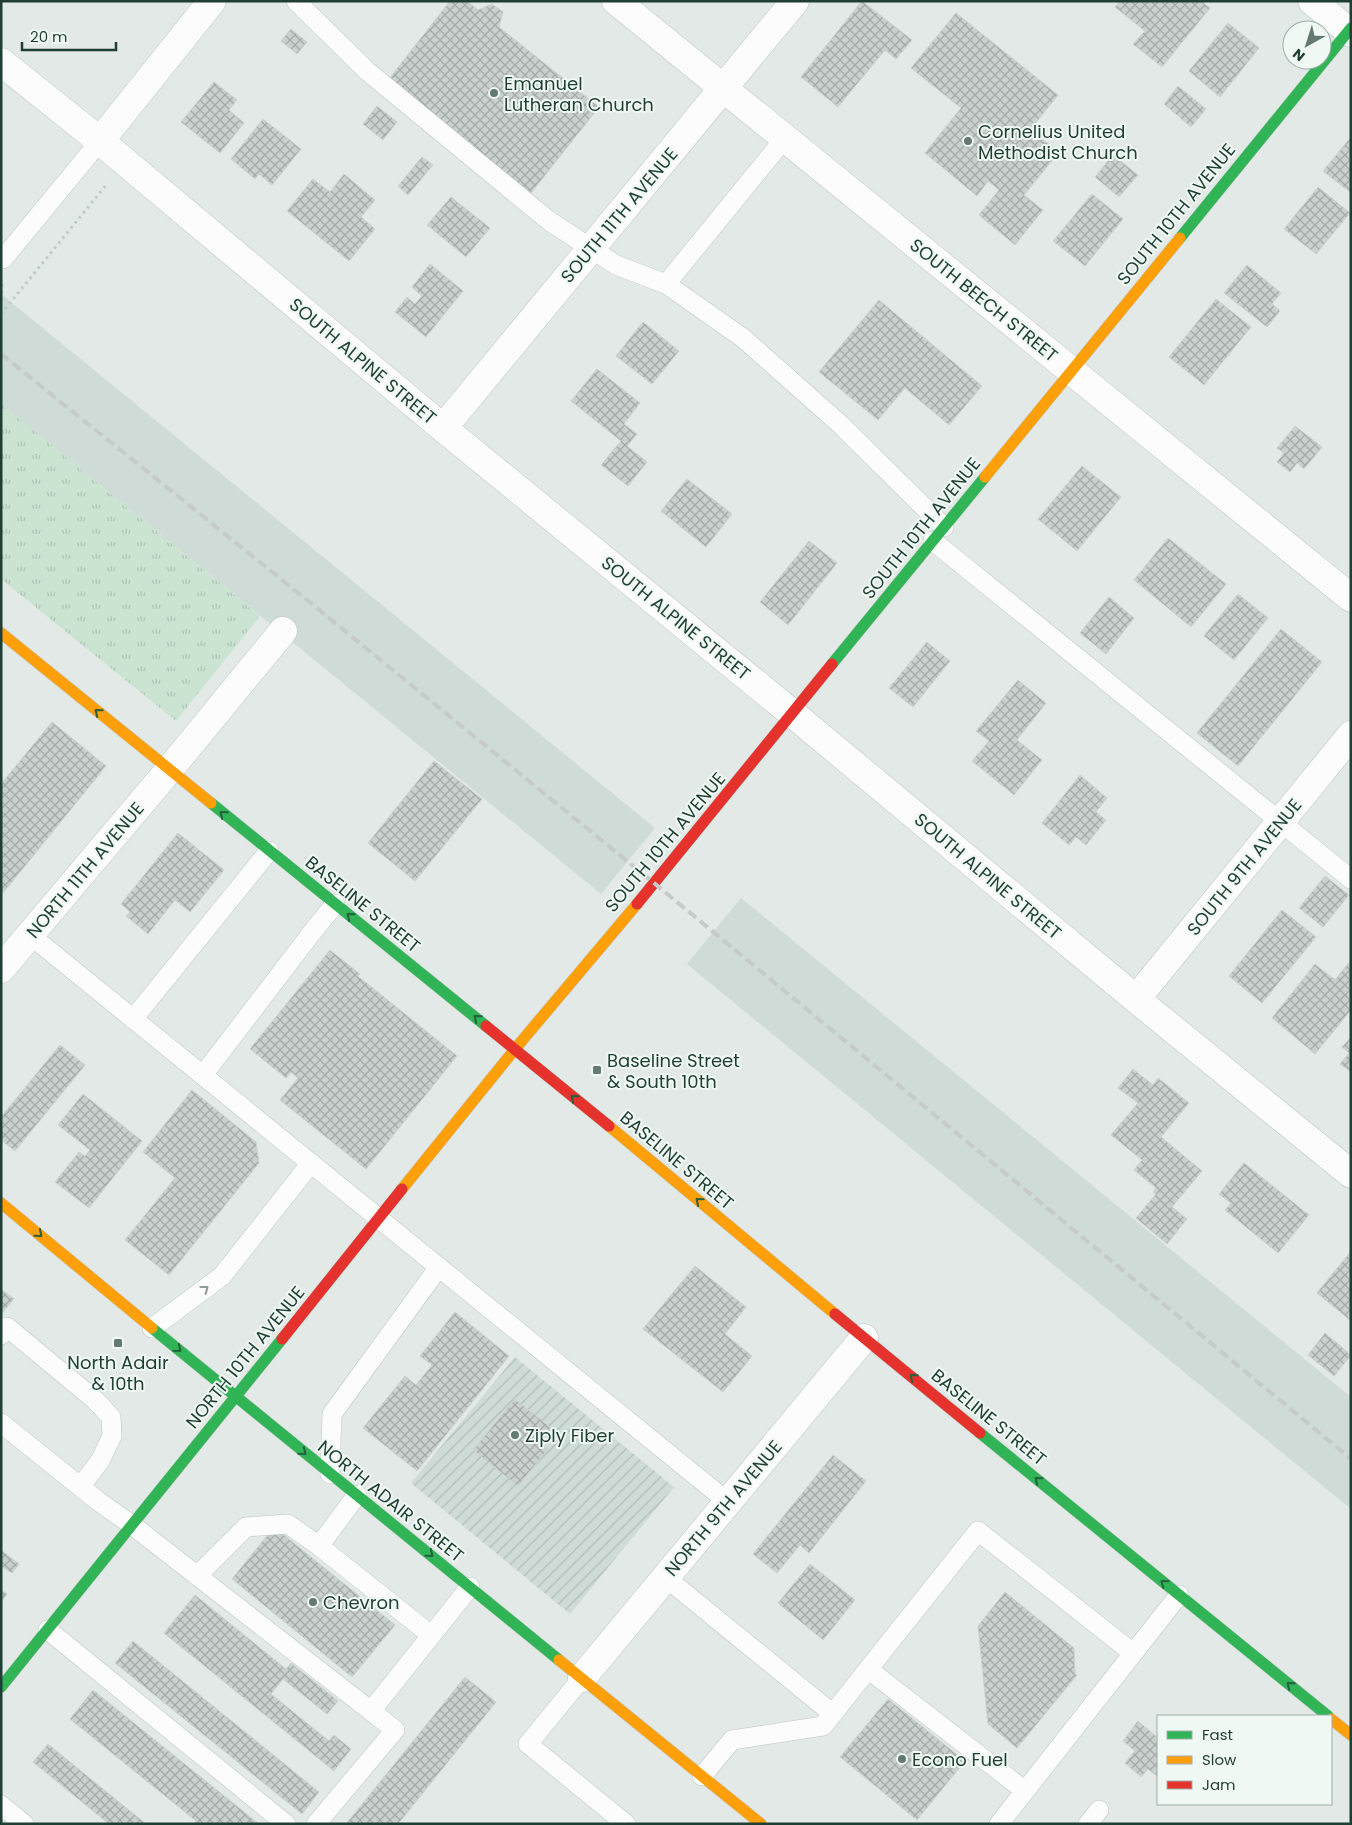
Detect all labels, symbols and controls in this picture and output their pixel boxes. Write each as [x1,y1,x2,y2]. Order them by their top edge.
scale bar [22,20,116,52]
north arrow [1282,20,1332,70]
text: 20 m [30,26,68,47]
text: N [1288,44,1309,66]
place label: Emanuel Lutheran Church [504,71,654,117]
marker: Emanuel Lutheran Church [488,87,500,99]
place label: Cornelius United Methodist Church [978,119,1138,165]
marker: Cornelius United Methodist Church [962,135,974,147]
street label: SOUTH 10TH AVENUE [1111,138,1241,290]
street label: SOUTH 11TH AVENUE [555,142,683,288]
street label: SOUTH BEECH STREET [905,232,1064,368]
street label: SOUTH ALPINE STREET [284,292,442,430]
street label: SOUTH 10TH AVENUE [856,452,986,604]
street label: SOUTH ALPINE STREET [596,550,756,686]
one-way arrow [95,709,104,717]
street label: SOUTH 10TH AVENUE [599,767,731,917]
street label: SOUTH 9TH AVENUE [1181,793,1307,941]
street label: NORTH 11TH AVENUE [21,797,149,943]
street label: SOUTH ALPINE STREET [909,807,1067,945]
one-way arrow [220,811,229,820]
street label: BASELINE STREET [300,850,426,958]
one-way arrow [347,914,356,922]
one-way arrow [474,1015,483,1023]
place label: Baseline Street & South 10th [607,1048,740,1094]
marker: Baseline Street & South 10th [591,1064,603,1076]
one-way arrow [571,1095,580,1103]
street label: BASELINE STREET [615,1105,739,1215]
one-way arrow [696,1198,705,1207]
one-way arrow [33,1229,42,1237]
street label: NORTH 10TH AVENUE [180,1281,310,1433]
one-way arrow [199,1286,208,1294]
marker: North Adair & 10th [112,1337,124,1349]
one-way arrow [172,1343,181,1352]
place label: North Adair & 10th [67,1350,169,1396]
street label: BASELINE STREET [926,1363,1052,1471]
one-way arrow [909,1374,918,1383]
place label: Ziply Fiber [525,1423,615,1448]
marker: Ziply Fiber [509,1429,521,1441]
street label: NORTH ADAIR STREET [313,1434,470,1568]
street label: NORTH 9TH AVENUE [659,1435,787,1581]
one-way arrow [298,1446,307,1455]
one-way arrow [1035,1476,1044,1485]
one-way arrow [424,1549,433,1558]
one-way arrow [1161,1579,1170,1588]
place label: Chevron [323,1590,399,1615]
marker: Chevron [307,1596,319,1608]
one-way arrow [1287,1683,1296,1691]
legend [1157,1715,1332,1805]
text: Fast [1202,1724,1233,1745]
place label: Econo Fuel [912,1747,1008,1772]
text: Slow [1202,1749,1237,1770]
marker: Econo Fuel [896,1753,908,1765]
text: Jam [1202,1774,1236,1795]

